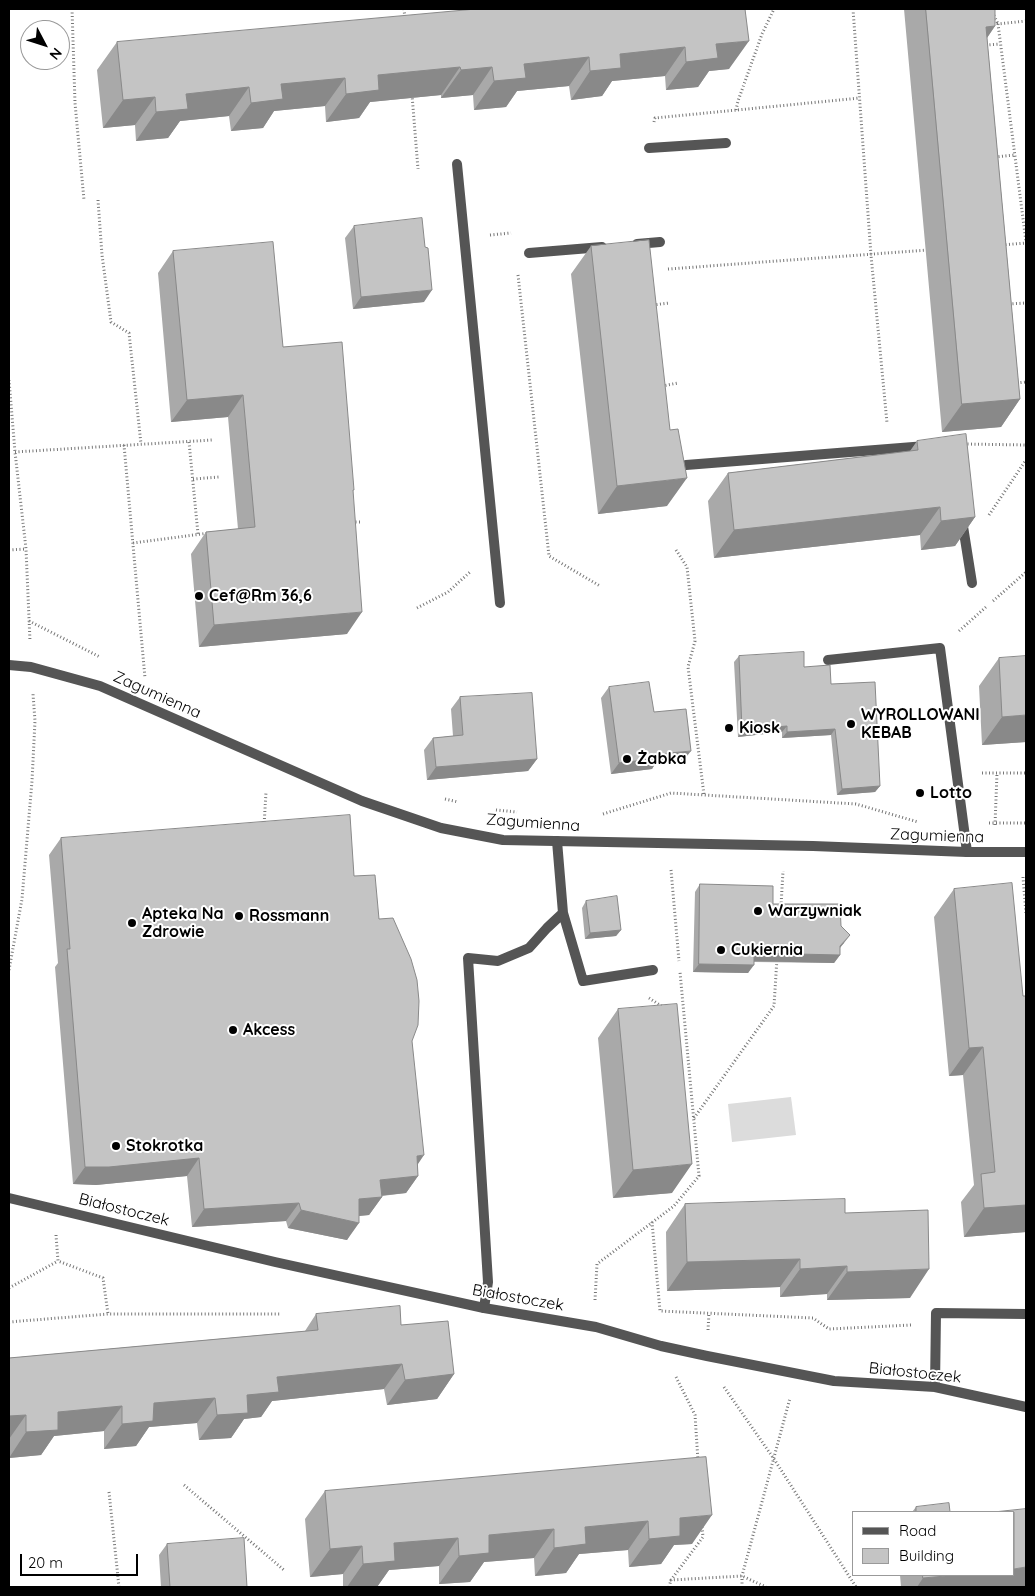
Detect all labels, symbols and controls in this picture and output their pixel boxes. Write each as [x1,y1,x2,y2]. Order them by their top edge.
north arrow [20,20,70,70]
text: N [46,44,66,64]
place label: Cef@Rm 36,6 [209,586,312,606]
marker: Cef@Rm 36,6 [193,590,205,602]
street label: Zagumienna [110,667,204,723]
place label: WYROLLOWANI KEBAB [861,705,980,743]
place label: Kiosk [739,718,780,738]
marker: WYROLLOWANI KEBAB [845,718,857,730]
marker: Kiosk [723,722,735,734]
place label: Żabka [637,749,687,769]
marker: Żabka [621,753,633,765]
place label: Lotto [930,783,972,803]
marker: Lotto [914,787,926,799]
street label: Zagumienna [485,810,581,836]
street label: Zagumienna [890,825,984,847]
place label: Warzywniak [768,901,862,921]
place label: Apteka Na Zdrowie [142,904,224,942]
marker: Warzywniak [752,905,764,917]
place label: Rossmann [249,906,329,926]
marker: Rossmann [233,910,245,922]
marker: Apteka Na Zdrowie [126,917,138,929]
place label: Cukiernia [731,940,803,960]
marker: Cukiernia [715,944,727,956]
place label: Akcess [243,1020,295,1040]
marker: Akcess [227,1024,239,1036]
place label: Stokrotka [126,1136,203,1156]
marker: Stokrotka [110,1140,122,1152]
street label: Białostoczek [77,1189,171,1231]
street label: Białostoczek [471,1280,565,1316]
street label: Białostoczek [868,1359,962,1387]
legend [852,1511,1015,1576]
text: Road [899,1521,936,1540]
scale bar [22,1544,140,1576]
text: Building [899,1546,954,1565]
text: 20 m [28,1553,63,1572]

